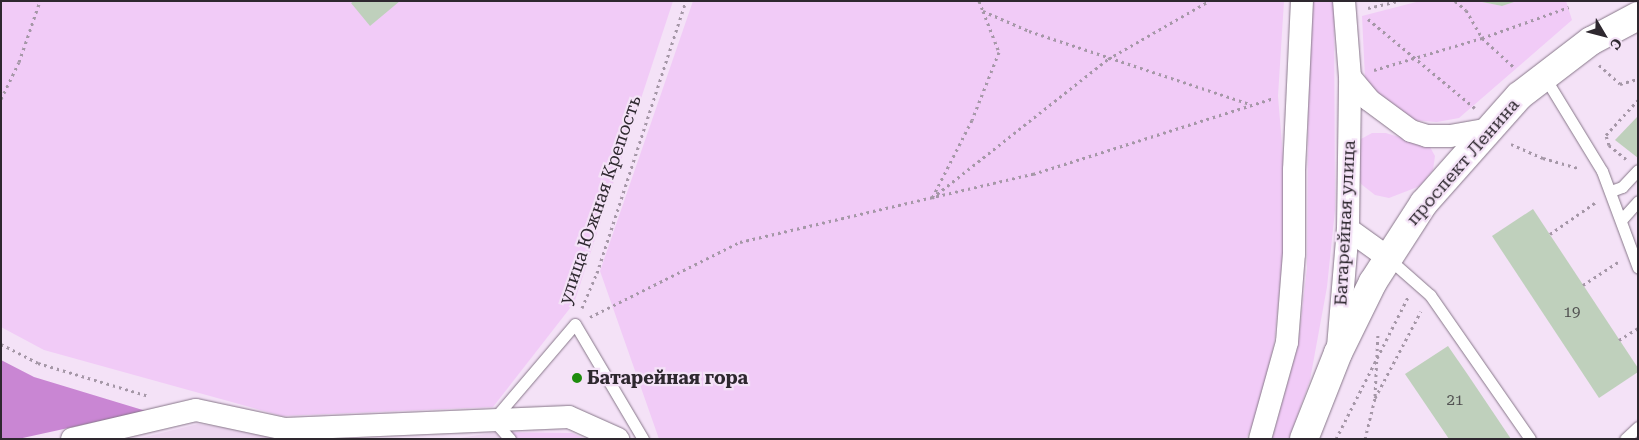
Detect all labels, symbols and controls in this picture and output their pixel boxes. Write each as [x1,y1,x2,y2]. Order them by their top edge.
north arrow [1579,10,1629,60]
text: С [1607,35,1625,53]
street label: улица Южная Крепость [554,93,646,307]
street label: проспект Ленина [1402,94,1524,230]
street label: Батарейная улица [1330,140,1360,306]
house number: 19 [1564,304,1580,322]
place label: Батарейная гора [587,367,748,389]
marker: Батарейная гора [571,372,583,384]
house number: 21 [1447,392,1463,410]

